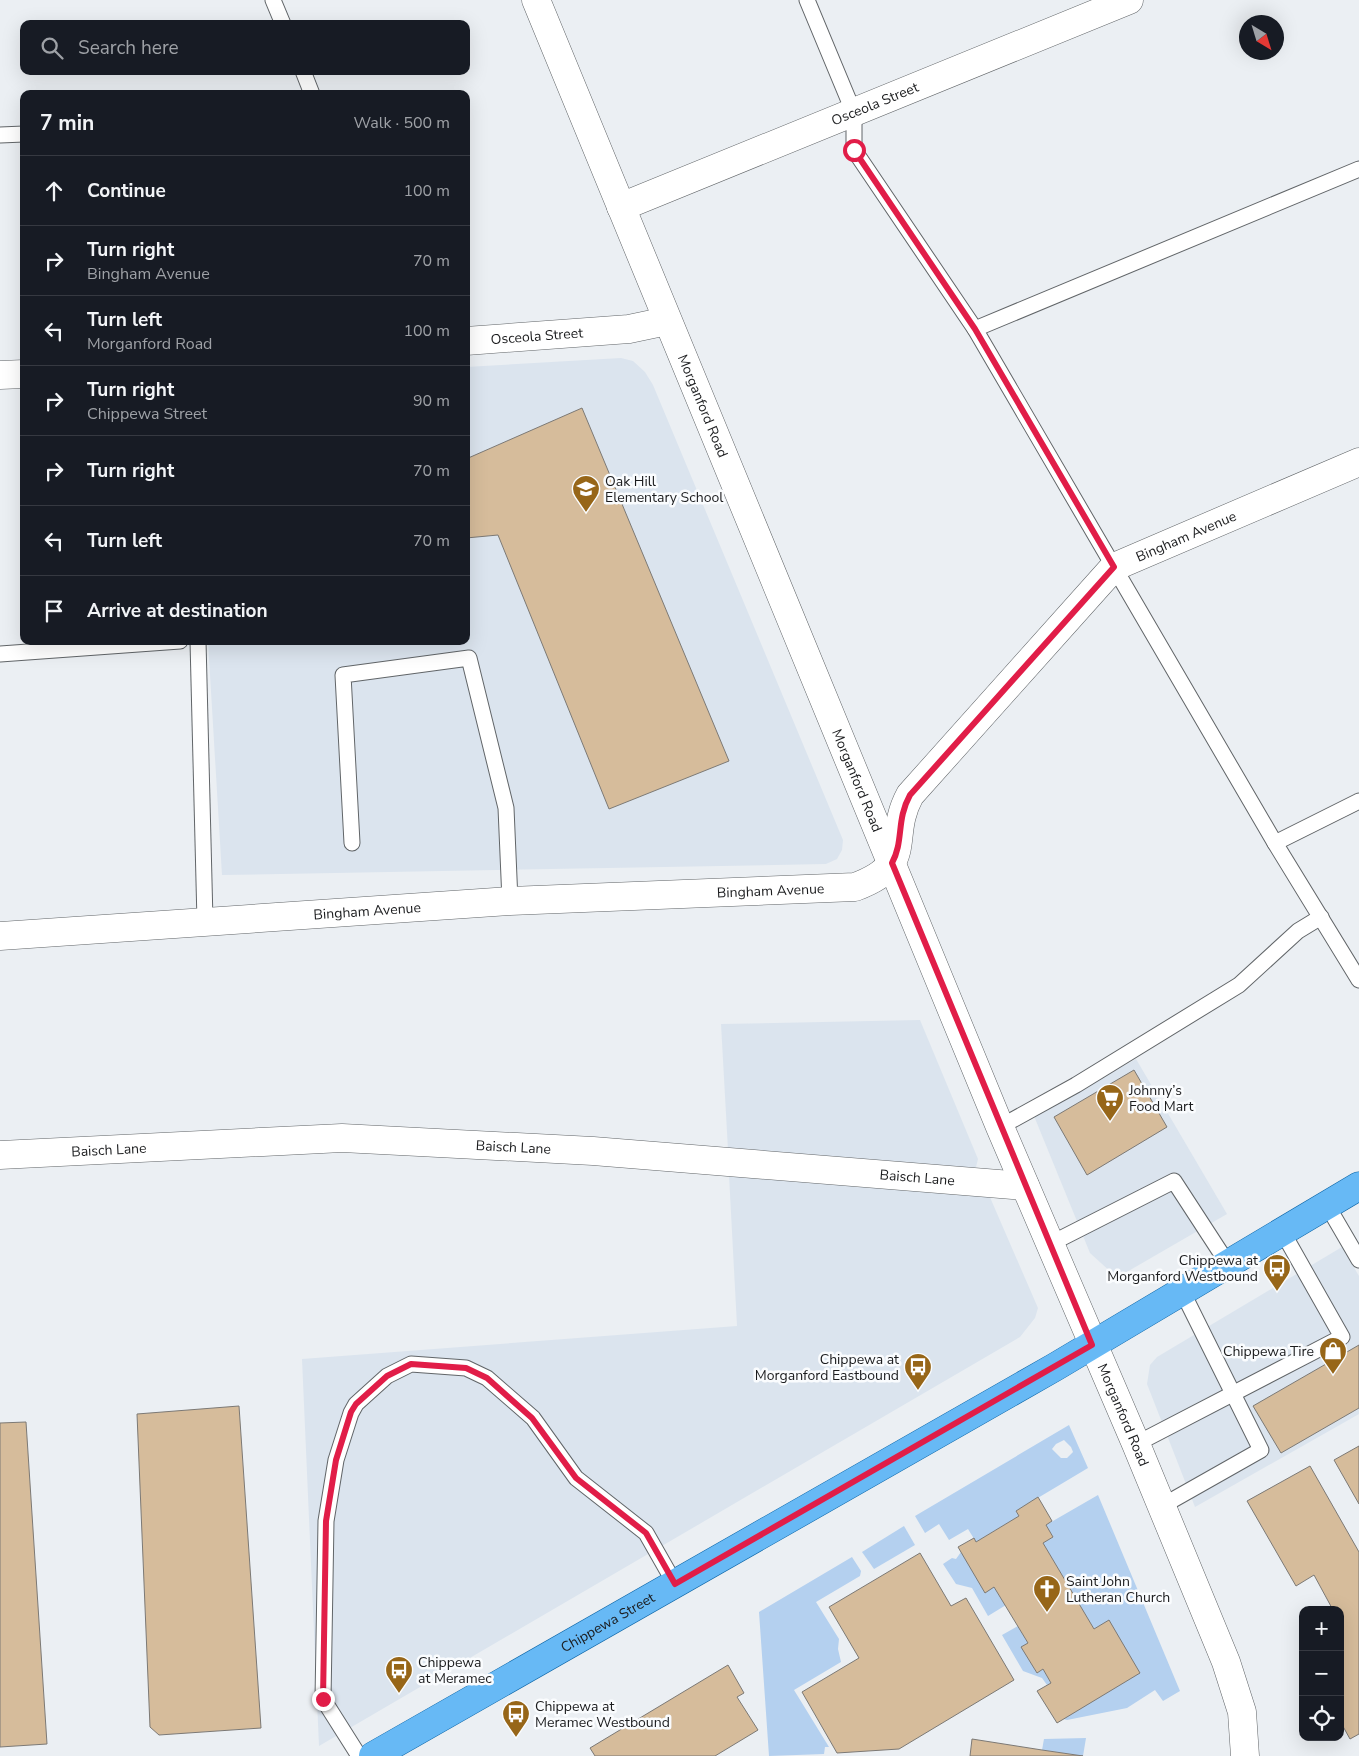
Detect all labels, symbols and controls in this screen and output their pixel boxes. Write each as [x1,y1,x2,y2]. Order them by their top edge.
north arrow [1239,15,1284,60]
search box [20,20,470,75]
icon: search [38,34,66,62]
text: Search here [78,35,179,61]
street label: Osceola Street [828,77,921,130]
text: 7 min [40,109,94,137]
text: Walk · 500 m [354,112,450,134]
route start [843,139,866,162]
icon: ahead [40,177,68,205]
text: Continue [87,178,166,204]
text: 100 m [403,180,450,202]
text: Turn right [87,237,174,263]
icon: right [40,247,68,275]
text: 70 m [413,250,450,272]
text: Bingham Avenue [87,263,210,285]
text: Turn left [87,307,162,333]
icon: left [40,317,68,345]
text: 100 m [403,320,450,342]
street label: Osceola Street [490,323,584,349]
text: Morganford Road [87,333,212,355]
street label: Morganford Road [673,352,733,460]
text: Turn right [87,377,174,403]
icon: right [40,387,68,415]
text: 90 m [413,390,450,412]
text: Chippewa Street [87,403,207,425]
icon: right [40,457,68,485]
text: Turn right [87,458,174,484]
text: 70 m [413,460,450,482]
place label: Oak Hill Elementary School [605,472,724,507]
school or university icon: Oak Hill Elementary School [571,474,601,513]
street label: Bingham Avenue [1133,506,1239,566]
icon: left [40,527,68,555]
text: Turn left [87,528,162,554]
text: 70 m [413,530,450,552]
icon: arrive [40,597,68,625]
text: Arrive at destination [87,598,268,624]
street label: Morganford Road [828,726,887,835]
street label: Bingham Avenue [716,879,825,902]
street label: Bingham Avenue [313,898,421,924]
place label: Johnny’s Food Mart [1128,1081,1194,1116]
supermarket icon: Johnny’s Food Mart [1095,1083,1125,1122]
street label: Baisch Lane [475,1135,551,1158]
street label: Baisch Lane [71,1138,147,1161]
street label: Baisch Lane [879,1165,956,1190]
place label: Chippewa at Morganford Westbound [1107,1251,1258,1286]
bus stop icon: Chippewa at Morganford Westbound [1262,1253,1292,1292]
shop icon: Chippewa Tire [1318,1336,1348,1375]
place label: Chippewa Tire [1223,1342,1314,1361]
place label: Chippewa at Morganford Eastbound [755,1350,899,1385]
bus stop icon: Chippewa at Morganford Eastbound [903,1352,933,1391]
street label: Morganford Road [1093,1361,1154,1469]
place label: Saint John Lutheran Church [1066,1572,1170,1607]
church icon: Saint John Lutheran Church [1032,1574,1062,1613]
street label: Chippewa Street [557,1588,658,1657]
map controls [1299,1606,1344,1741]
button: + [1299,1606,1344,1651]
button: − [1299,1651,1344,1696]
place label: Chippewa at Meramec [418,1653,492,1688]
bus stop icon: Chippewa at Meramec [384,1655,414,1694]
route end [312,1688,335,1711]
button: locate [1299,1696,1344,1741]
place label: Chippewa at Meramec Westbound [535,1697,670,1732]
bus stop icon: Chippewa at Meramec Westbound [501,1699,531,1738]

